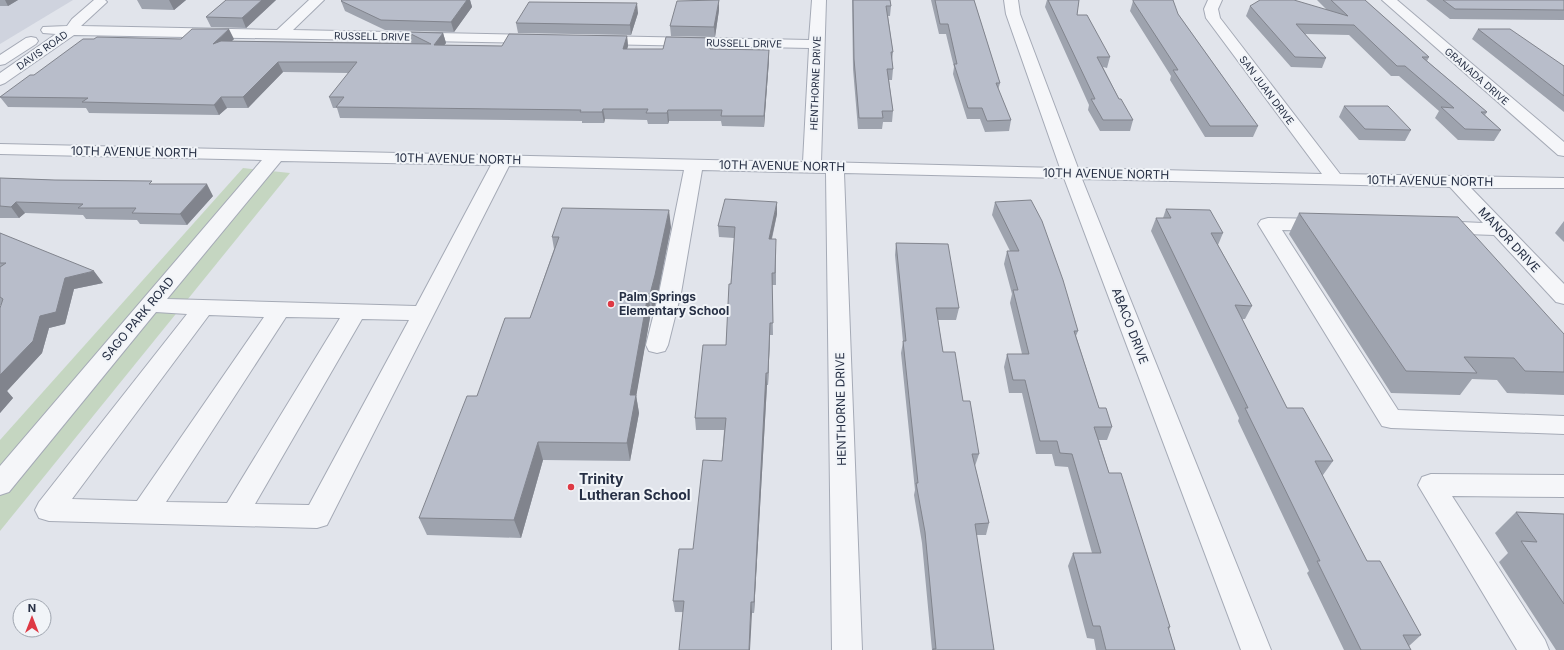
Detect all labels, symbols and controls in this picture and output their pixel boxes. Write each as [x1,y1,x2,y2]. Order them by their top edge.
street label: DAVIS ROAD [14,28,70,72]
street label: RUSSELL DRIVE [334,29,410,43]
street label: RUSSELL DRIVE [706,36,782,50]
street label: HENTHORNE DRIVE [807,36,823,130]
street label: GRANADA DRIVE [1442,45,1512,107]
street label: SAN JUAN DRIVE [1237,53,1297,127]
street label: 10TH AVENUE NORTH [71,143,197,160]
street label: 10TH AVENUE NORTH [395,150,521,167]
street label: 10TH AVENUE NORTH [719,157,845,174]
street label: 10TH AVENUE NORTH [1043,165,1169,182]
street label: 10TH AVENUE NORTH [1367,172,1493,189]
street label: MANOR DRIVE [1475,204,1543,275]
street label: SAGO PARK ROAD [98,274,177,364]
street label: ABACO DRIVE [1109,286,1152,366]
place label: Palm Springs Elementary School [619,289,729,318]
marker: Palm Springs Elementary School [606,299,616,309]
street label: HENTHORNE DRIVE [832,352,849,466]
place label: Trinity Lutheran School [579,470,691,503]
marker: Trinity Lutheran School [566,482,576,492]
north arrow [12,598,52,638]
text: N [28,601,36,615]

